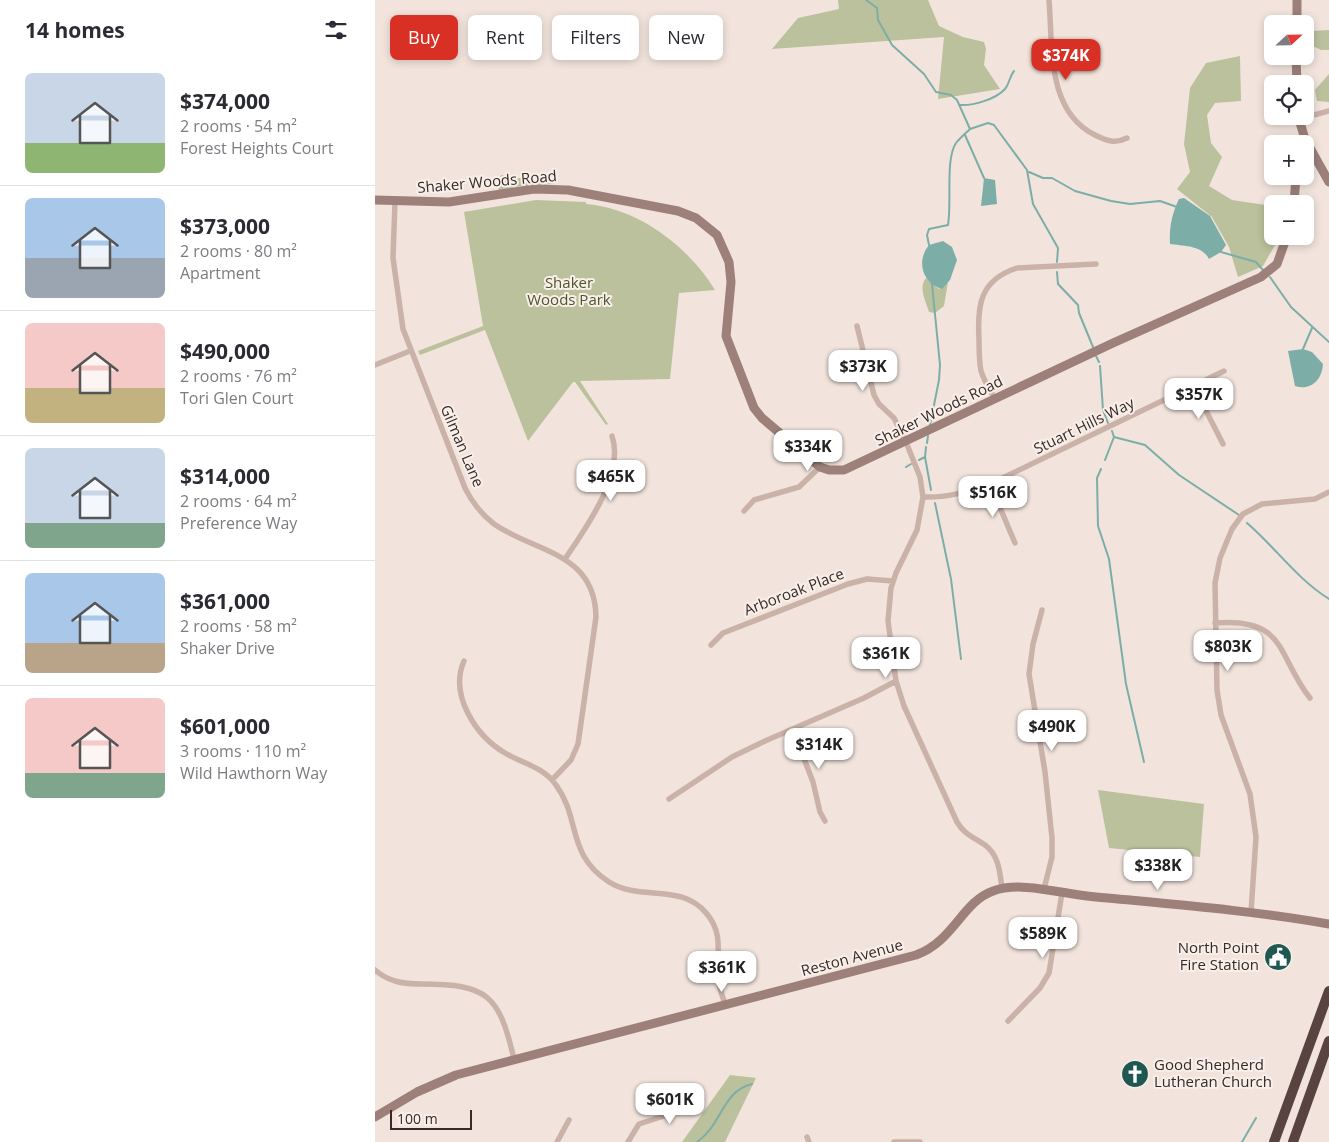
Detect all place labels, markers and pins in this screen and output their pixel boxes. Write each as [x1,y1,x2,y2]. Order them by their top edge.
pin: $374K [1031,38,1101,81]
pin: $373K [828,350,898,392]
pin: $357K [1164,378,1234,420]
pin: $334K [773,430,843,472]
pin: $465K [576,460,646,502]
pin: $516K [958,476,1028,518]
pin: $803K [1193,630,1263,672]
pin: $361K [851,636,921,679]
pin: $490K [1017,710,1087,752]
pin: $314K [784,728,854,770]
pin: $338K [1123,848,1193,891]
pin: $589K [1008,916,1078,959]
place label: North Point Fire Station [1178,937,1259,974]
public building icon: North Point Fire Station [1263,942,1293,972]
pin: $361K [687,950,757,993]
place label: Good Shepherd Lutheran Church [1154,1054,1272,1091]
church icon: Good Shepherd Lutheran Church [1120,1059,1150,1089]
pin: $601K [635,1082,705,1125]

